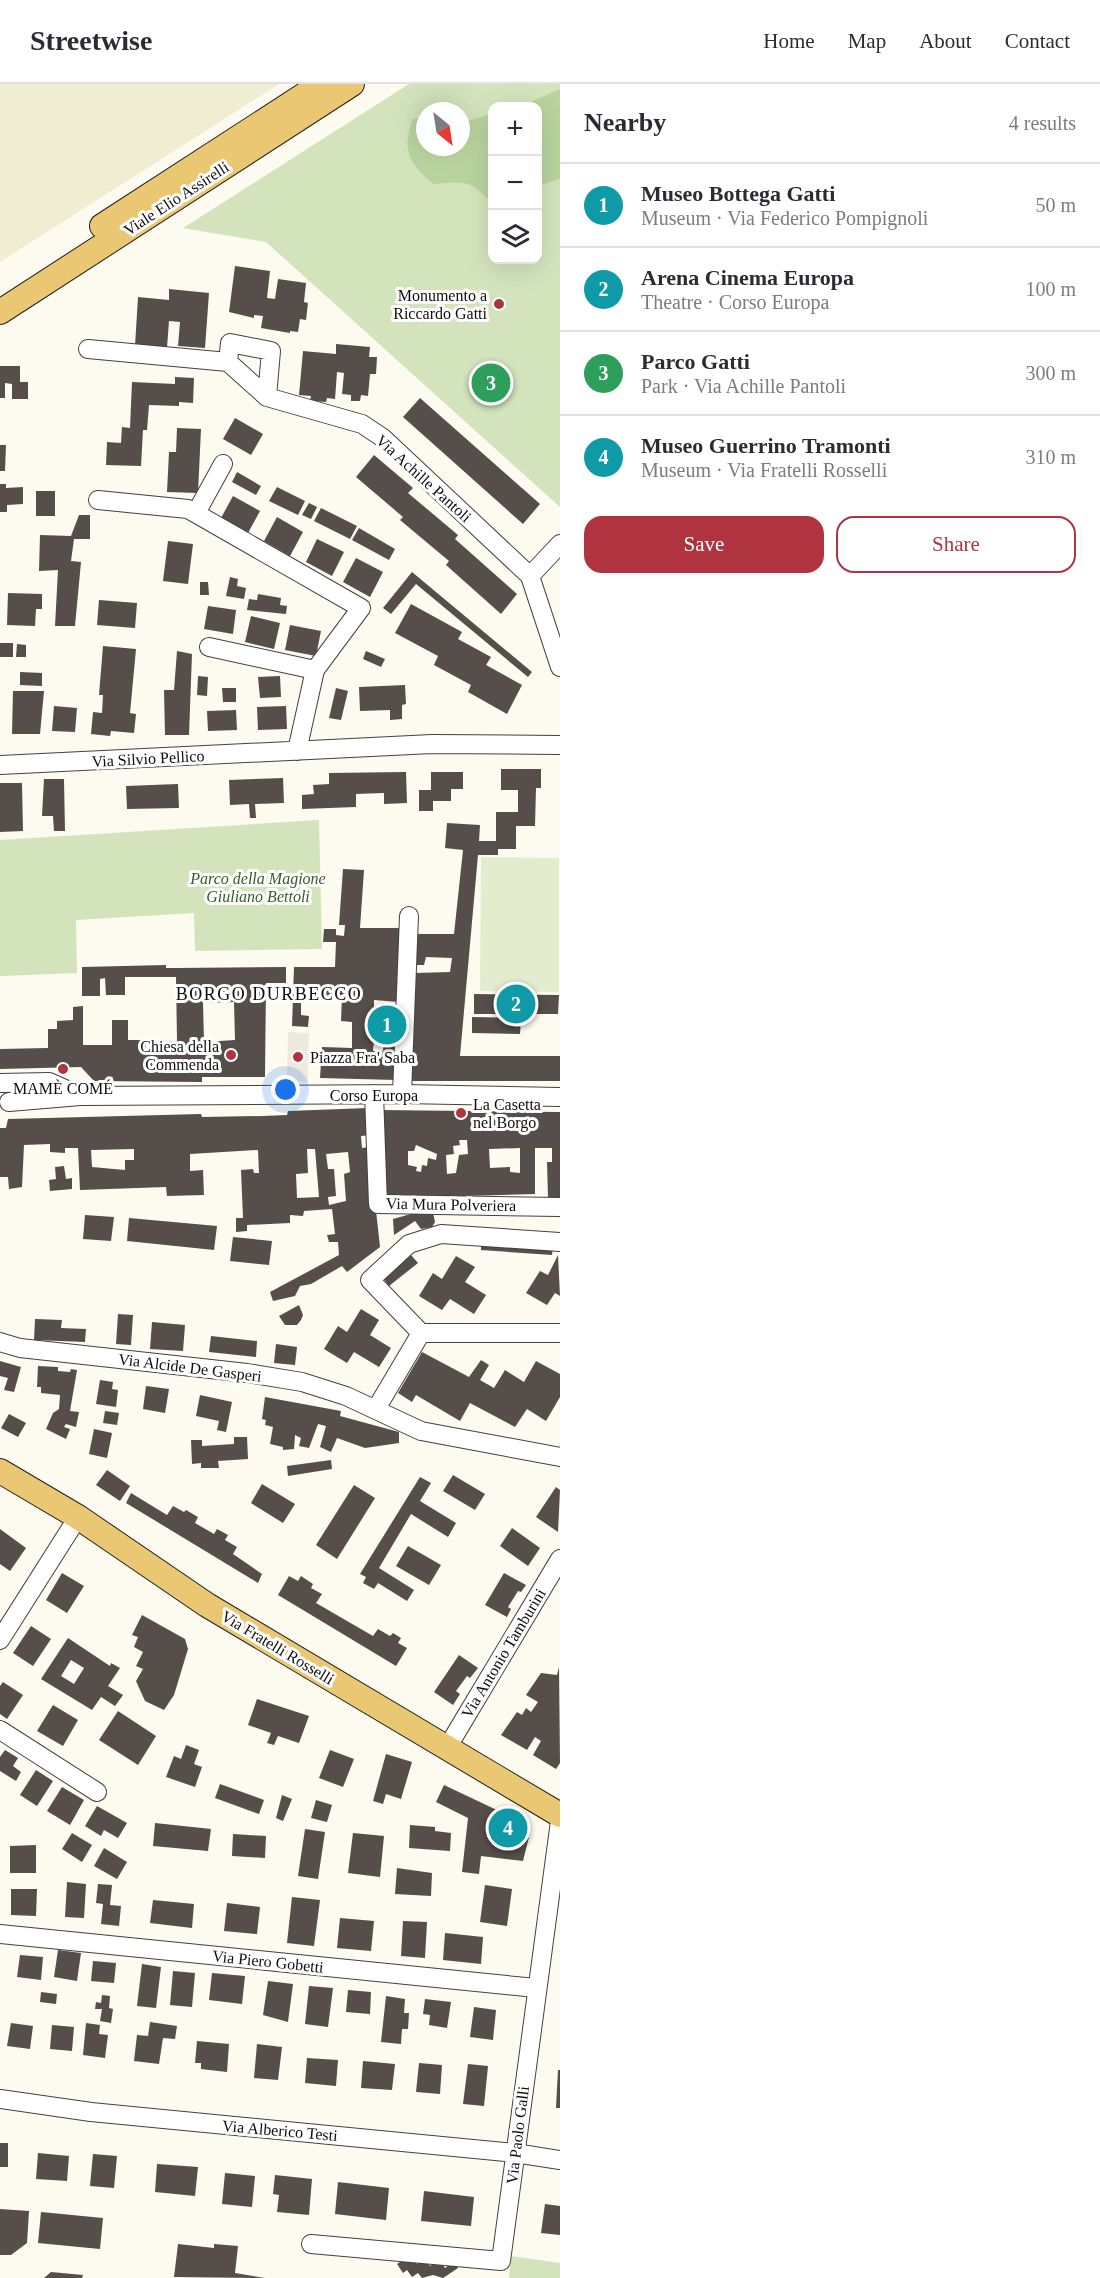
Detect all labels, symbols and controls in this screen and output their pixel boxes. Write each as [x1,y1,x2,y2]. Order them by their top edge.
text: Streetwise [30,25,152,56]
text: Home [763,29,815,53]
text: Map [848,29,886,53]
text: About [919,29,972,53]
text: Contact [1005,29,1070,53]
north arrow [416,102,470,156]
map controls [488,102,542,264]
button: + [488,102,542,156]
text: Nearby [584,108,666,137]
text: 4 results [1009,112,1076,134]
button: − [488,156,542,210]
street label: Viale Elio Assirelli [121,158,232,239]
text: Museo Bottega Gatti [641,181,835,206]
text: 1 [599,194,609,216]
text: 50 m [1035,194,1076,216]
text: Museum · Via Federico Pompignoli [641,207,928,229]
button: layers [488,210,542,264]
text: Arena Cinema Europa [641,265,854,290]
text: 2 [599,278,609,300]
text: 100 m [1025,278,1076,300]
place label: Monumento a Riccardo Gatti [393,287,488,322]
text: Theatre · Corso Europa [641,291,829,313]
marker: Monumento a Riccardo Gatti [492,297,506,311]
text: Parco Gatti [641,349,750,374]
pin: 3 [472,360,510,406]
text: 3 [599,362,609,384]
text: 300 m [1025,362,1076,384]
text: Park · Via Achille Pantoli [641,375,846,397]
street label: Via Achille Pantoli [373,431,475,526]
text: Museo Guerrino Tramonti [641,433,891,458]
text: 4 [599,446,609,468]
text: 310 m [1025,446,1076,468]
text: Museum · Via Fratelli Rosselli [641,459,887,481]
button: Save [584,516,824,573]
button: Share [836,516,1076,573]
street label: Via Silvio Pellico [91,747,205,770]
park label: Parco della Magione Giuliano Bettoli [189,870,326,905]
pin: 2 [496,982,536,1026]
district label: BORGO DURBECCO [176,984,362,1004]
pin: 1 [368,1002,406,1048]
place label: Chiesa della Commenda [140,1038,219,1073]
marker: Chiesa della Commenda [224,1048,238,1062]
place label: Piazza Fra' Saba [310,1049,415,1066]
marker: Piazza Fra' Saba [291,1050,305,1064]
marker: MAMÈ COMÉ [56,1062,70,1076]
your location [271,1075,300,1104]
place label: MAMÈ COMÉ [13,1079,113,1097]
street label: Corso Europa [330,1087,418,1105]
place label: La Casetta nel Borgo [473,1096,541,1132]
marker: La Casetta nel Borgo [454,1106,468,1120]
street label: Via Mura Polveriera [386,1195,516,1214]
street label: Via Alcide De Gasperi [117,1350,263,1386]
street label: Via Antonio Tamburini [458,1585,549,1721]
street label: Via Fratelli Rosselli [219,1607,337,1688]
pin: 4 [488,1806,528,1850]
street label: Via Piero Gobetti [211,1947,325,1976]
street label: Via Paolo Galli [503,2085,532,2185]
street label: Via Alberico Testi [222,2117,339,2144]

